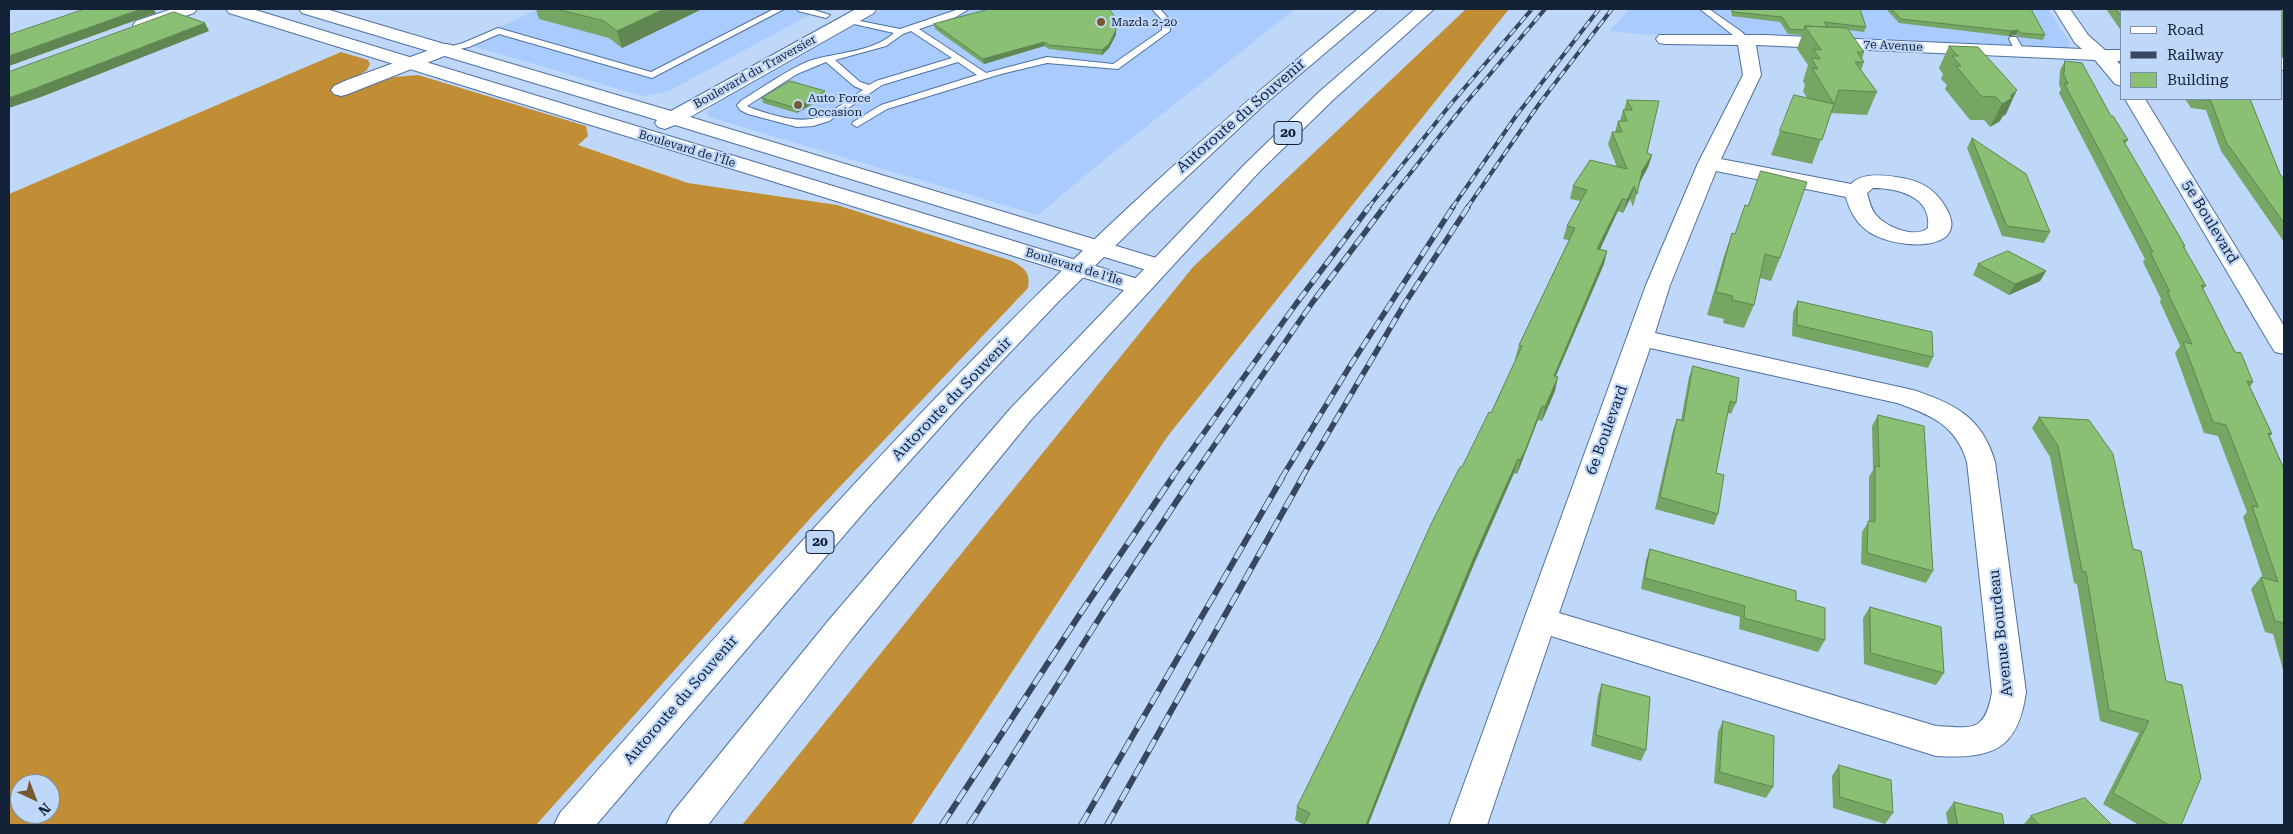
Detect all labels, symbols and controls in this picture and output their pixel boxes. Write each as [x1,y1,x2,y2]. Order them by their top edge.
legend [2120,10,2283,100]
place label: Mazda 2-20 [1111,15,1177,29]
marker: Mazda 2-20 [1095,16,1107,28]
text: Road [2167,21,2204,39]
street label: Boulevard du Traversier [691,32,819,112]
street label: 7e Avenue [1863,37,1923,55]
text: Railway [2167,46,2224,64]
street label: Autoroute du Souvenir [1173,55,1309,177]
text: Building [2167,71,2228,89]
place label: Auto Force Occasion [808,91,871,119]
marker: Auto Force Occasion [792,99,804,111]
road number: 20 [1274,122,1302,144]
street label: Boulevard de l'Île [637,127,737,171]
street label: 5e Boulevard [2178,177,2242,267]
street label: Boulevard de l'Île [1024,245,1124,289]
street label: Autoroute du Souvenir [888,334,1016,464]
street label: 6e Boulevard [1582,383,1632,477]
road number: 20 [806,530,834,554]
street label: Avenue Bourdeau [1985,569,2017,697]
street label: Autoroute du Souvenir [620,632,742,768]
north arrow [10,774,60,824]
text: N [35,800,54,819]

